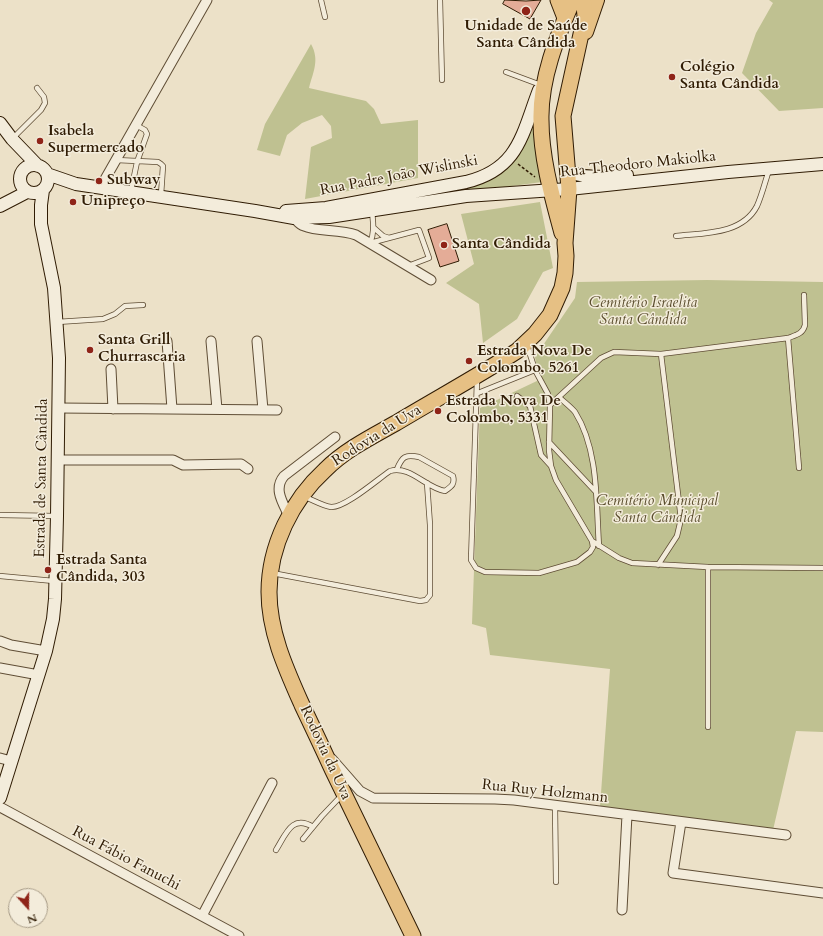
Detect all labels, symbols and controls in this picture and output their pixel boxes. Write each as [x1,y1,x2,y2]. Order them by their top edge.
marker: Unidade de Saúde Santa Cândida [520,5,532,17]
place label: Unidade de Saúde Santa Cândida [465,18,587,53]
place label: Colégio Santa Cândida [680,59,779,94]
marker: Colégio Santa Cândida [667,72,677,82]
place label: Isabela Supermercado [48,123,144,158]
marker: Isabela Supermercado [35,136,45,146]
street label: Rua Theodoro Makiolka [559,148,717,182]
street label: Rua Padre João Wislinski [319,152,479,200]
place label: Subway [107,172,160,190]
marker: Subway [94,176,104,186]
place label: Unipreço [81,193,145,211]
marker: Unipreço [68,197,78,207]
place label: Santa Cândida [452,236,551,254]
marker: Santa Cândida [439,240,449,250]
park label: Cemitério Israelita Santa Cândida [589,295,697,330]
place label: Santa Grill Churrascaria [98,332,186,367]
place label: Estrada Nova De Colombo, 5261 [477,343,592,378]
marker: Santa Grill Churrascaria [85,345,95,355]
marker: Estrada Nova De Colombo, 5261 [464,356,474,366]
place label: Estrada Nova De Colombo, 5331 [446,393,561,428]
street label: Estrada de Santa Cândida [32,398,52,558]
street label: Rodovia da Uva [329,401,425,471]
marker: Estrada Nova De Colombo, 5331 [433,406,443,416]
park label: Cemitério Municipal Santa Cândida [596,493,718,528]
place label: Estrada Santa Cândida, 303 [56,552,147,587]
marker: Estrada Santa Cândida, 303 [43,565,53,575]
street label: Rodovia da Uva [295,703,355,803]
street label: Rua Ruy Holzmann [481,776,609,808]
street label: Rua Fábio Fanuchi [69,823,183,895]
north arrow [8,888,48,928]
text: N [25,910,39,927]

